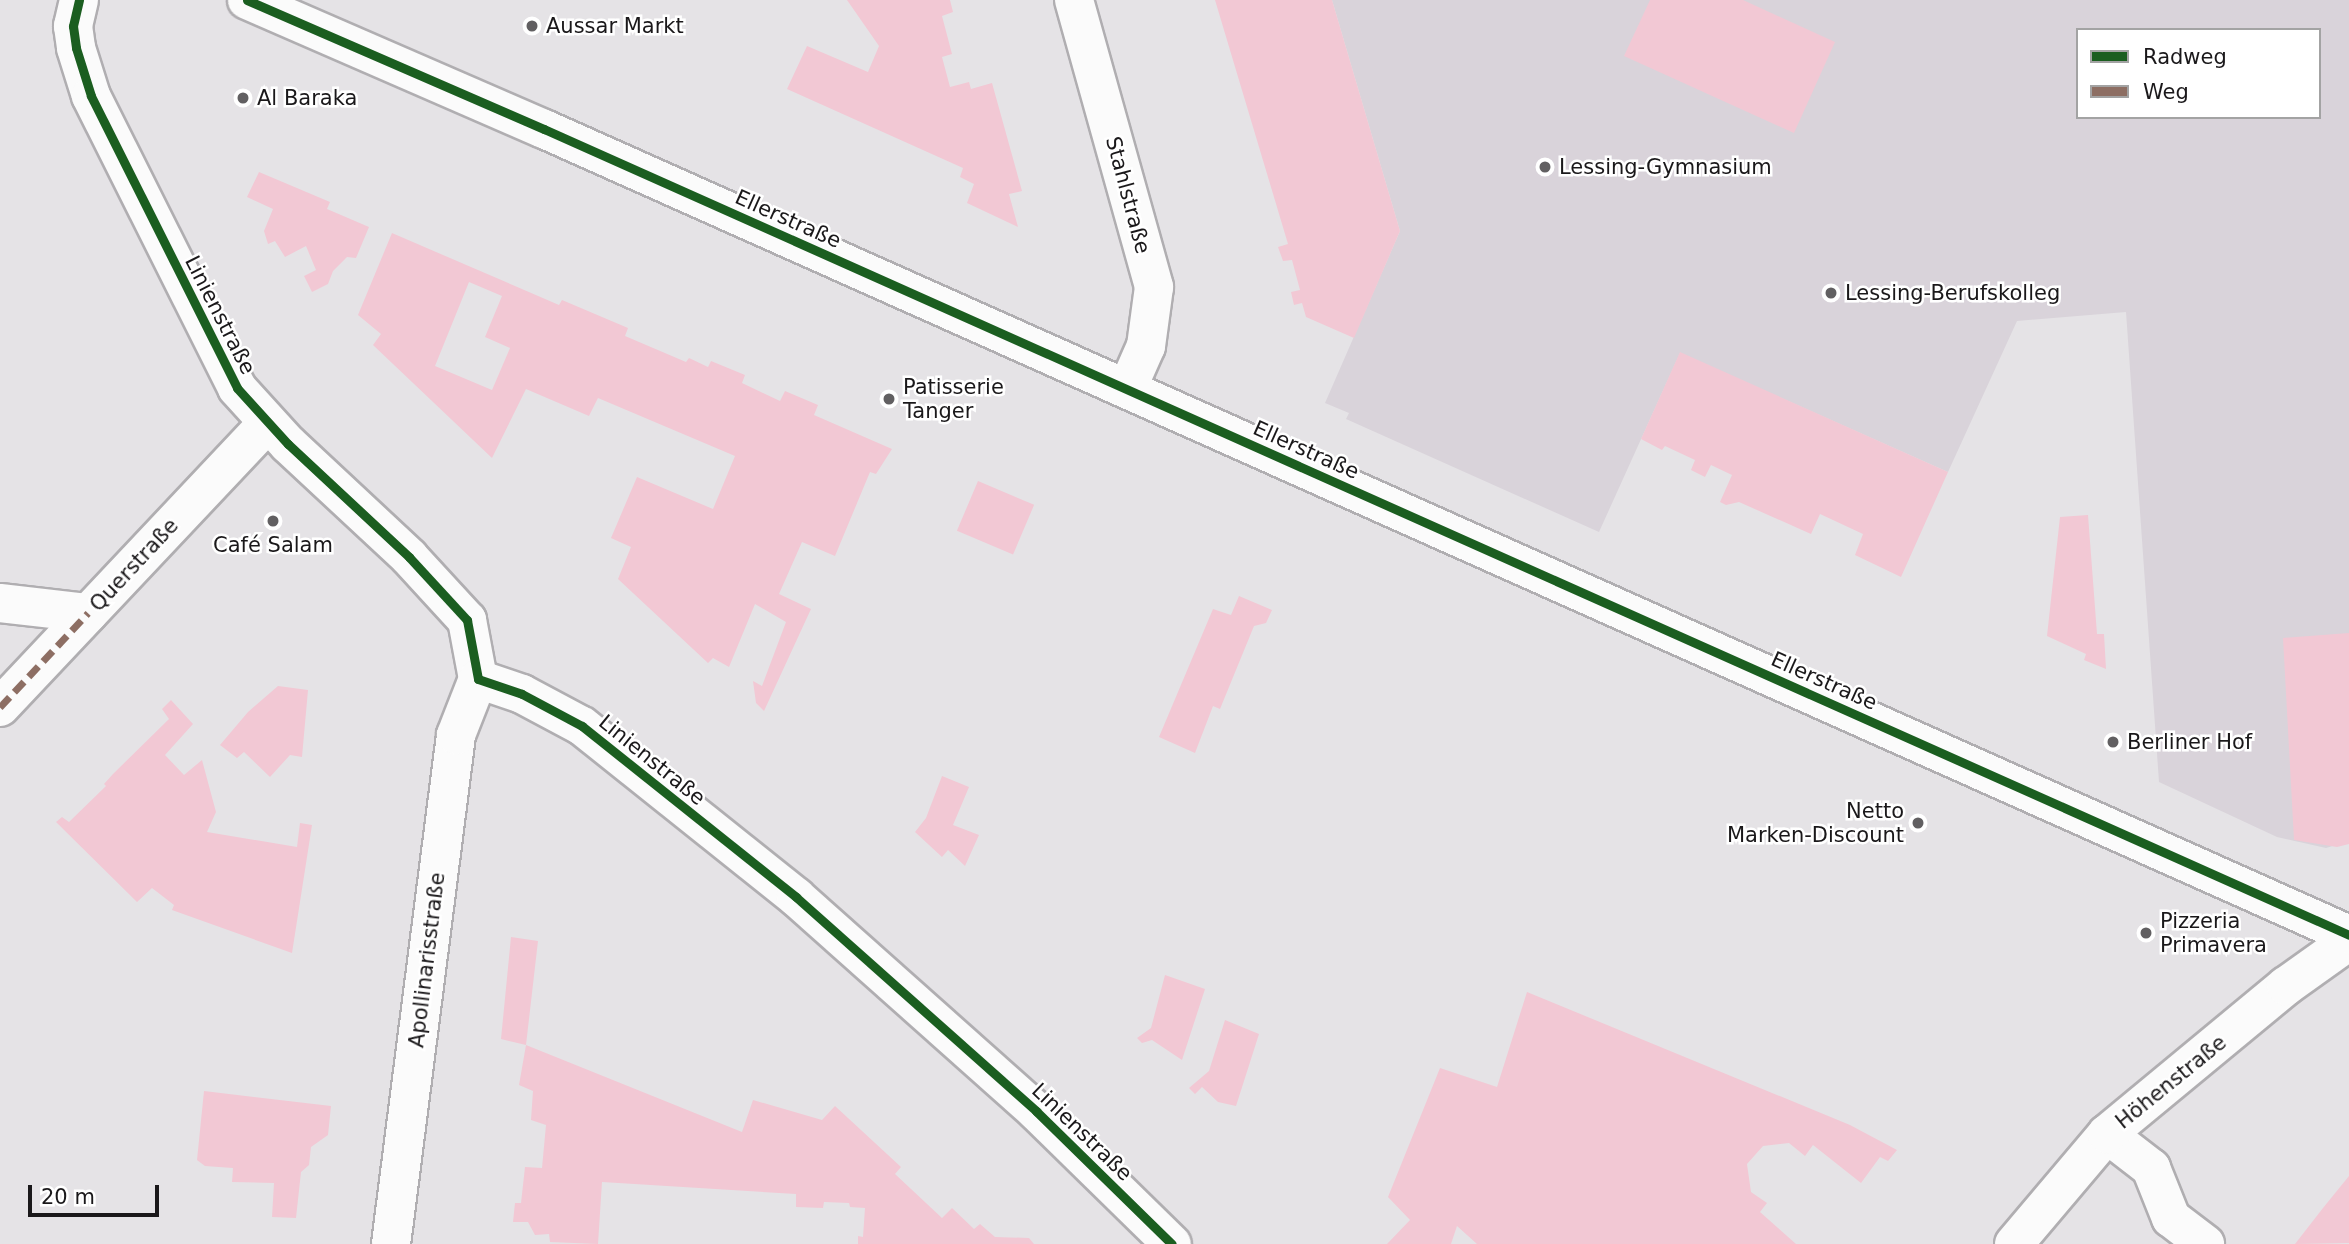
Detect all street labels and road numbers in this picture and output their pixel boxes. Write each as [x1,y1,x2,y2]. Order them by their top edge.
street label: Stahlstraße [1100,134,1156,256]
street label: Ellerstraße [731,184,845,254]
street label: Linienstraße [179,251,261,379]
street label: Ellerstraße [1249,415,1363,485]
street label: Querstraße [84,513,184,617]
street label: Ellerstraße [1767,646,1881,716]
street label: Linienstraße [594,709,710,811]
street label: Apollinarisstraße [404,871,450,1049]
street label: Höhenstraße [2111,1030,2231,1134]
street label: Linienstraße [1027,1078,1137,1186]

